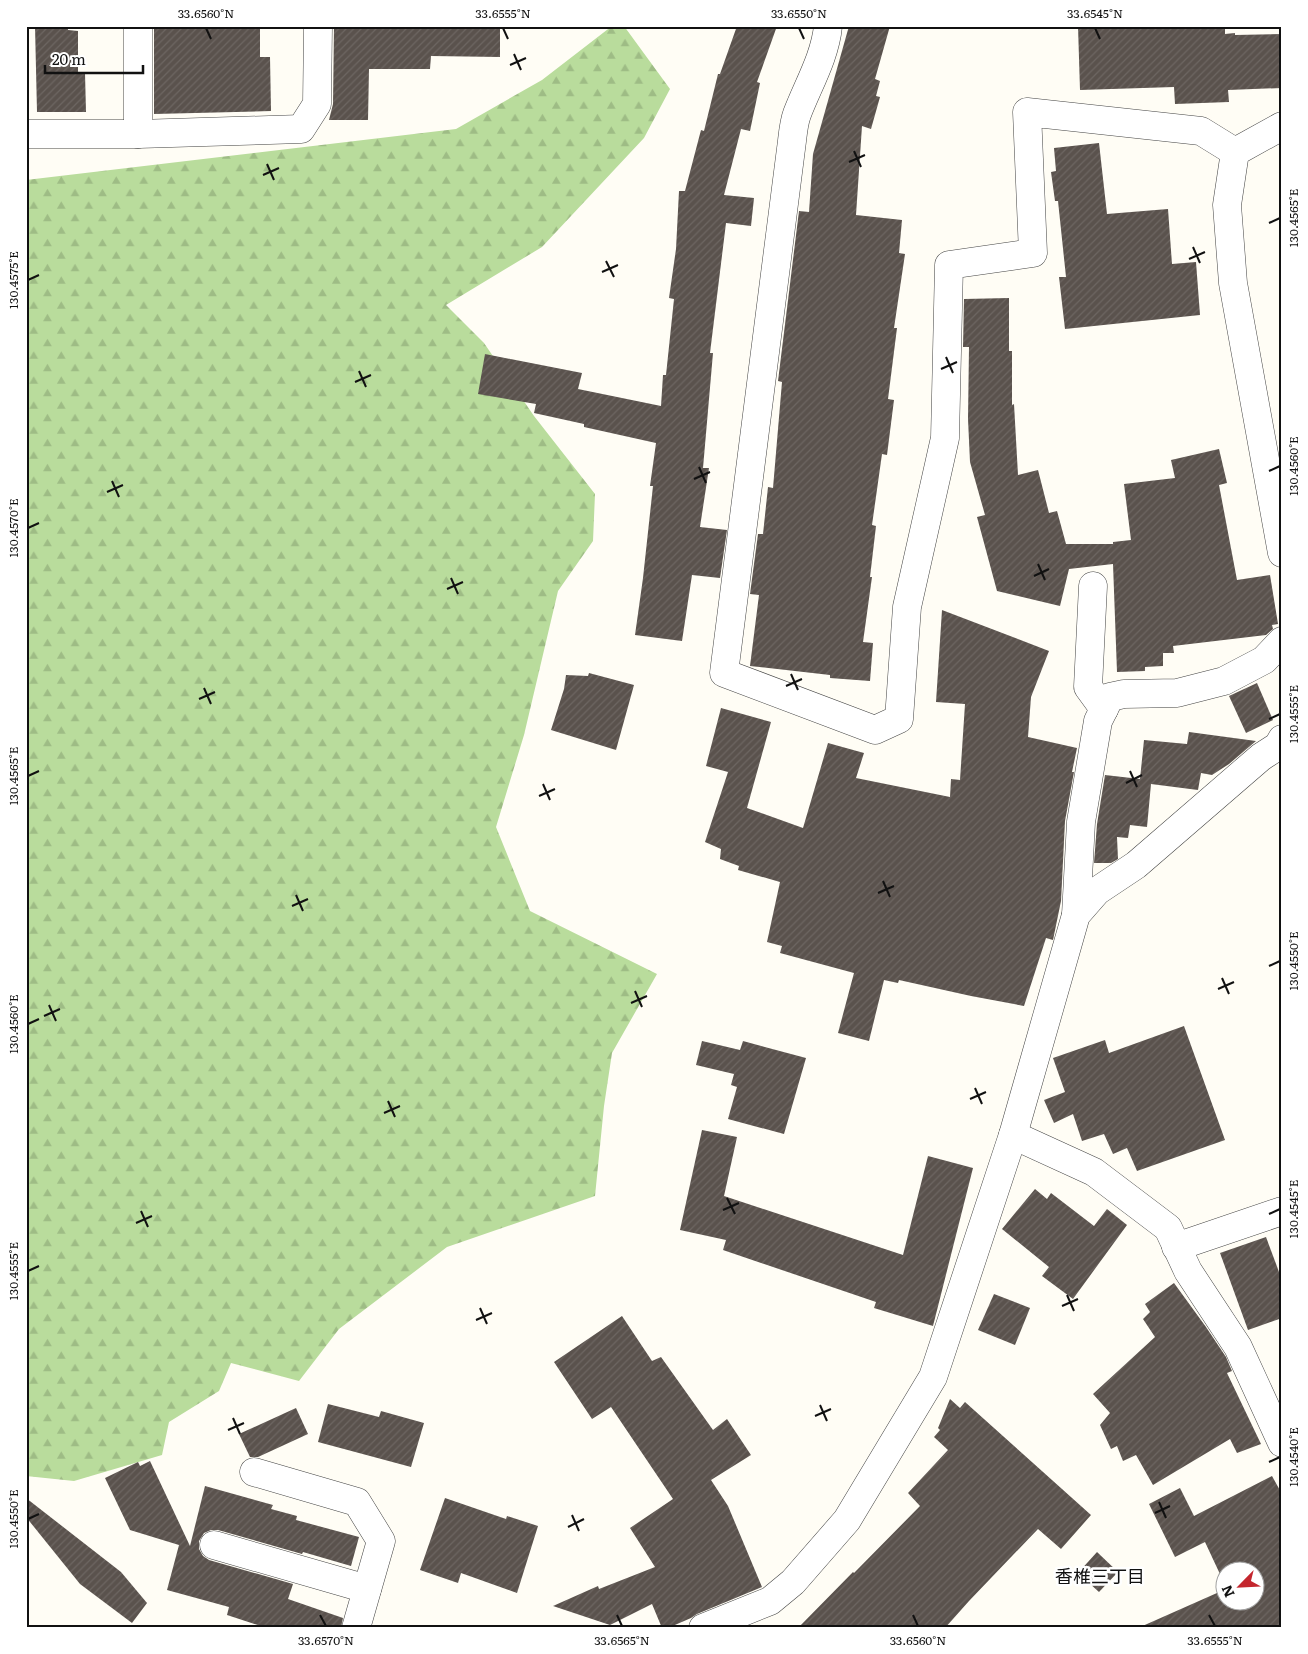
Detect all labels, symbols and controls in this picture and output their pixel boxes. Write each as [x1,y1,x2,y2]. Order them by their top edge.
text: 33.6560°N [178,4,234,22]
text: 33.6555°N [475,4,531,22]
text: 33.6550°N [771,4,827,22]
text: 33.6545°N [1067,4,1123,22]
scale bar [45,42,142,74]
text: 20 m [52,47,86,70]
text: 130.4565°E [1284,188,1302,247]
text: 130.4575°E [4,251,22,309]
text: 130.4560°E [1284,436,1302,496]
text: 130.4570°E [4,498,22,558]
text: 130.4555°E [1284,684,1302,743]
text: 130.4565°E [4,746,22,805]
text: 130.4550°E [1284,931,1302,991]
text: 130.4560°E [4,994,22,1054]
text: 130.4545°E [1284,1179,1302,1238]
text: 130.4555°E [4,1241,22,1300]
text: 130.4540°E [1284,1427,1302,1487]
text: 130.4550°E [4,1489,22,1549]
district label: 香椎三丁目 [1055,1562,1145,1589]
north arrow [1216,1562,1266,1612]
text: N [1216,1582,1239,1601]
text: 33.6570°N [298,1631,354,1649]
text: 33.6565°N [594,1631,650,1649]
text: 33.6560°N [890,1631,946,1649]
text: 33.6555°N [1187,1631,1243,1649]

